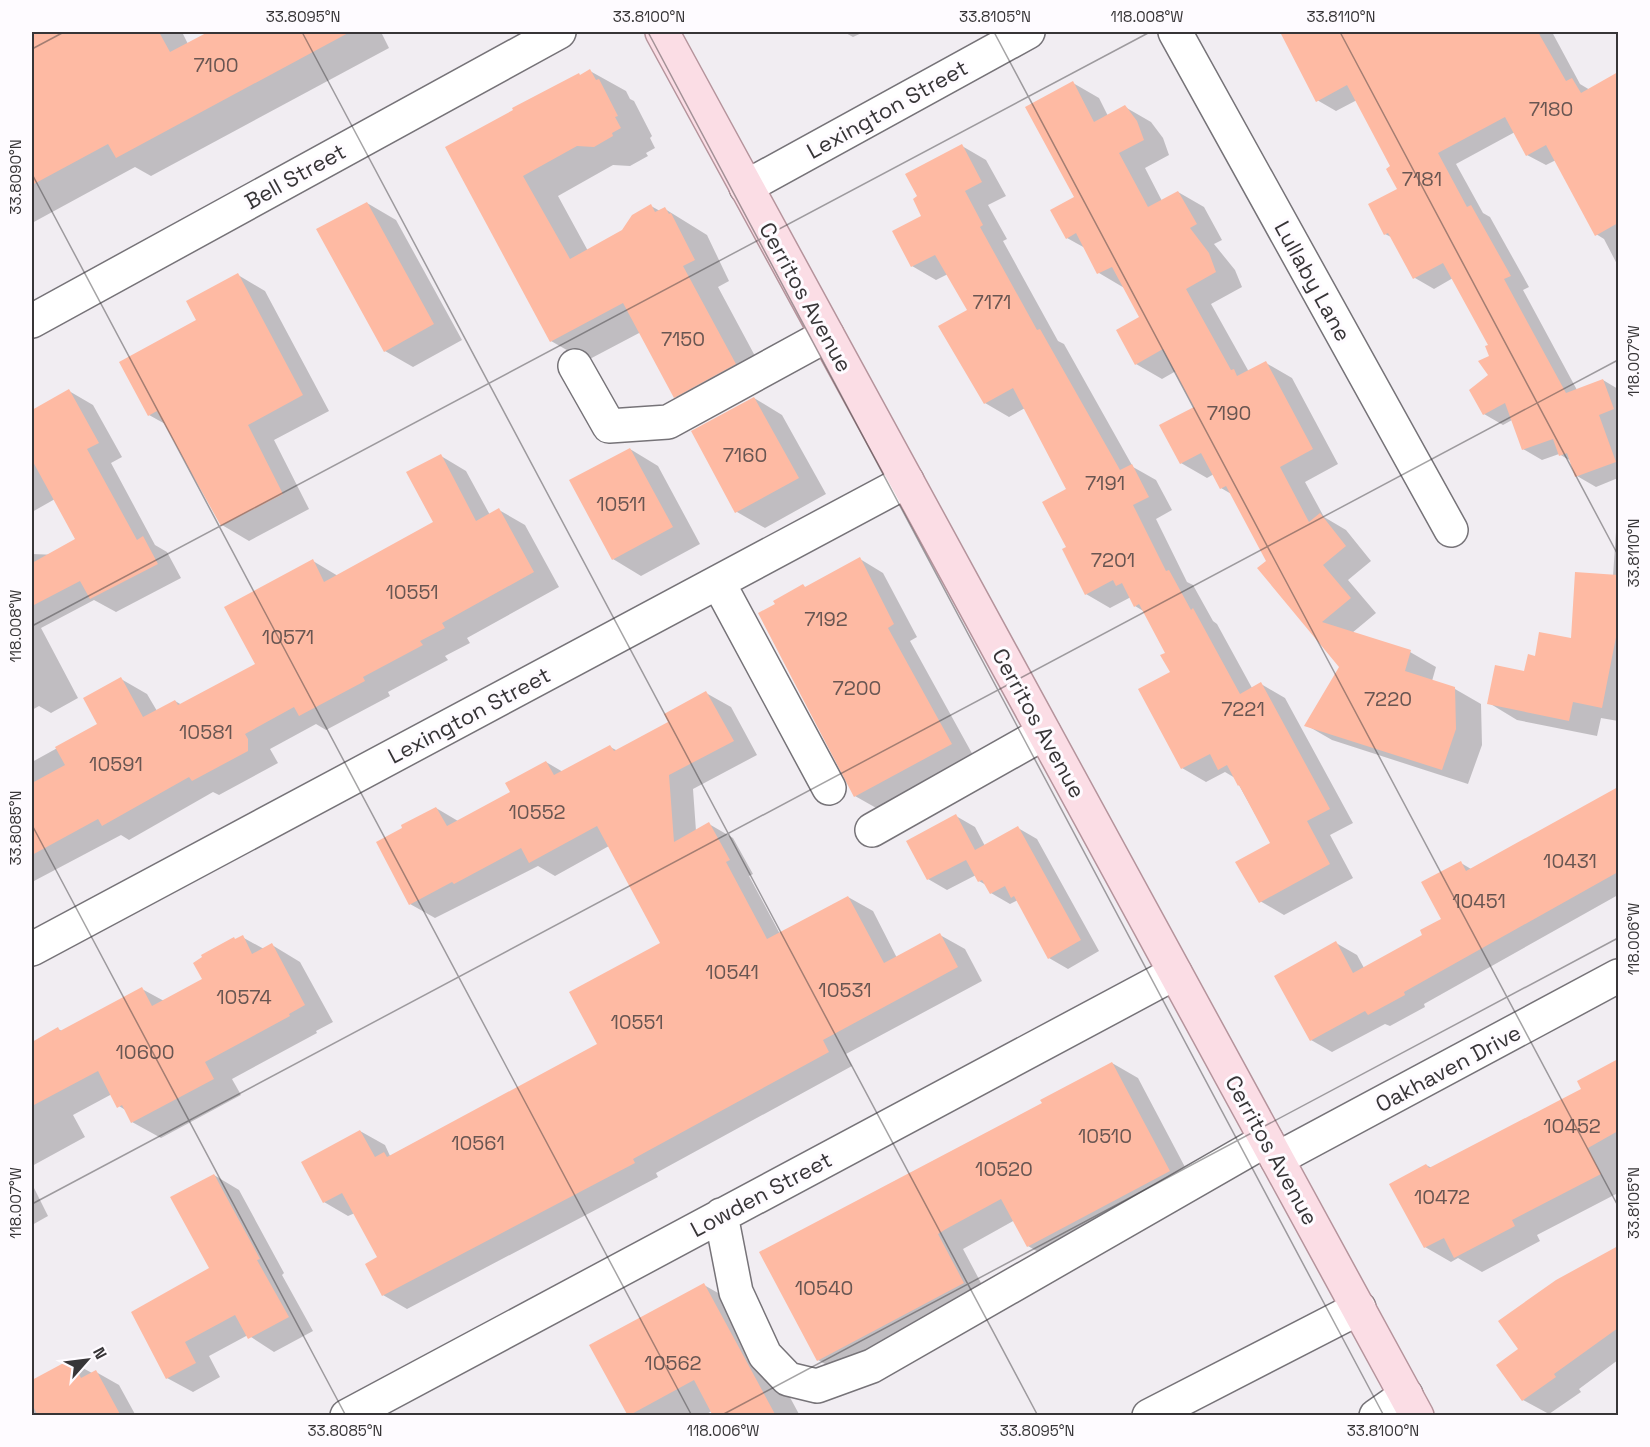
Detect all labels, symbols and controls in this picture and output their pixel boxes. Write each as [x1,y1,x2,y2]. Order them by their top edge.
text: 33.8095°N [266,7,340,26]
text: 33.8100°N [613,7,685,26]
text: 33.8105°N [959,7,1031,26]
text: 118.008°W [1111,7,1183,26]
text: 33.8110°N [1306,7,1376,26]
house number: 7100 [193,52,239,78]
street label: Lexington Street [802,53,972,165]
house number: 7180 [1529,96,1573,122]
street label: Bell Street [240,137,350,215]
text: 33.8090°N [6,139,25,215]
house number: 7181 [1402,166,1442,192]
street label: Lullaby Lane [1268,216,1358,346]
street label: Cerritos Avenue [753,217,859,377]
house number: 7171 [973,289,1011,315]
text: 118.007°W [1624,325,1643,397]
house number: 7150 [661,326,705,352]
house number: 7190 [1207,400,1251,426]
house number: 7160 [723,442,767,468]
house number: 7191 [1085,470,1125,496]
house number: 10511 [596,491,646,517]
text: 33.8110°N [1624,518,1643,588]
house number: 7201 [1091,547,1135,573]
house number: 10551 [385,579,439,605]
text: 118.008°W [6,590,25,662]
house number: 7192 [804,606,848,632]
house number: 10571 [262,624,314,650]
street label: Cerritos Avenue [986,643,1092,803]
street label: Lexington Street [383,660,555,770]
house number: 7200 [833,675,881,701]
house number: 7220 [1364,686,1412,712]
house number: 7221 [1221,696,1265,722]
house number: 10581 [179,719,233,745]
house number: 10591 [89,751,143,777]
text: 33.8085°N [6,791,25,865]
house number: 10552 [508,799,566,825]
house number: 10431 [1543,848,1597,874]
house number: 10451 [1452,888,1506,914]
text: 118.006°W [1624,903,1643,975]
house number: 10541 [705,959,759,985]
house number: 10531 [818,977,872,1003]
house number: 10574 [216,984,272,1010]
house number: 10551 [610,1009,664,1035]
street label: Oakhaven Drive [1370,1018,1526,1118]
house number: 10600 [115,1039,175,1065]
street label: Cerritos Avenue [1219,1070,1325,1230]
house number: 10452 [1543,1113,1601,1139]
house number: 10510 [1078,1123,1132,1149]
house number: 10561 [451,1130,505,1156]
street label: Lowden Street [685,1145,837,1243]
house number: 10520 [975,1156,1033,1182]
text: 118.007°W [6,1167,25,1239]
text: 33.8105°N [1624,1167,1643,1239]
house number: 10472 [1414,1184,1470,1210]
house number: 10540 [795,1275,853,1301]
north arrow [57,1330,117,1390]
text: N [88,1344,112,1363]
house number: 10562 [644,1350,702,1376]
text: 33.8085°N [308,1421,382,1440]
text: 118.006°W [687,1421,759,1440]
text: 33.8095°N [1000,1421,1074,1440]
text: 33.8100°N [1347,1421,1419,1440]

